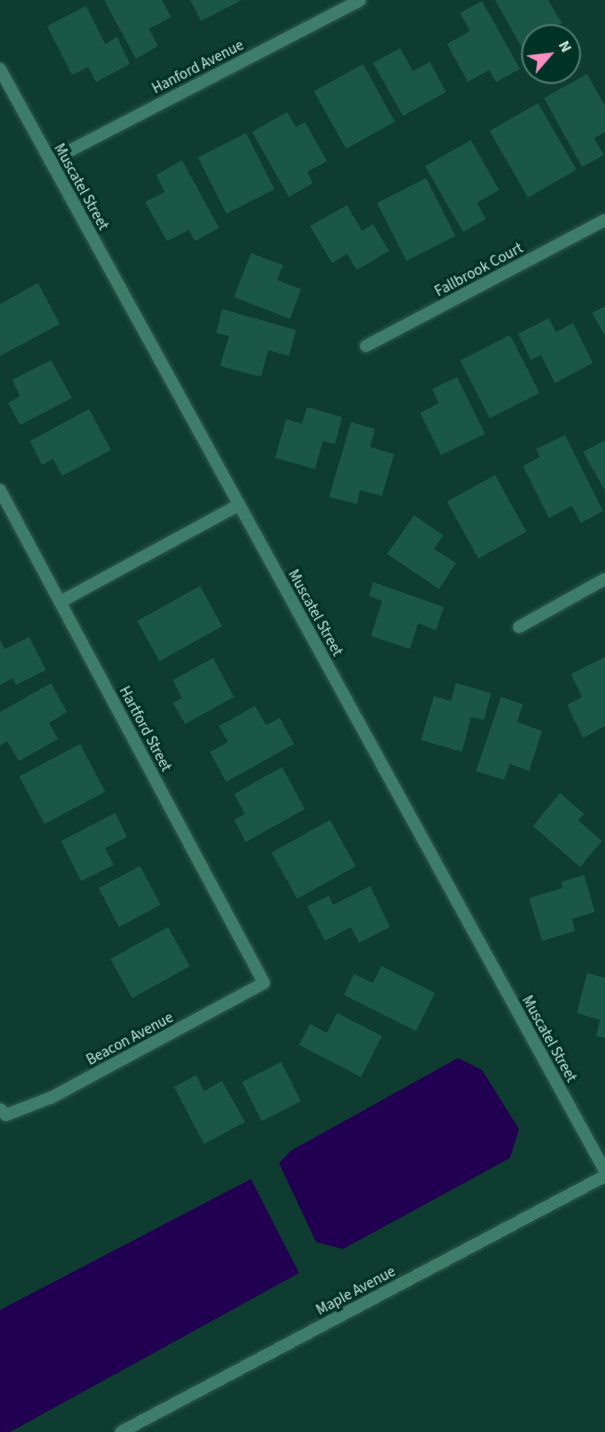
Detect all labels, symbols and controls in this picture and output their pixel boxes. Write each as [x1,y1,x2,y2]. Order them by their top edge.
north arrow [521,24,581,84]
street label: Hanford Avenue [149,36,247,98]
text: N [553,37,577,56]
street label: Muscatel Street [50,141,112,233]
street label: Fallbrook Court [432,239,526,301]
street label: Muscatel Street [284,567,346,659]
street label: Hartford Street [115,683,175,775]
street label: Muscatel Street [518,993,580,1085]
street label: Beacon Avenue [84,1009,176,1069]
street label: Maple Avenue [313,1263,399,1319]

